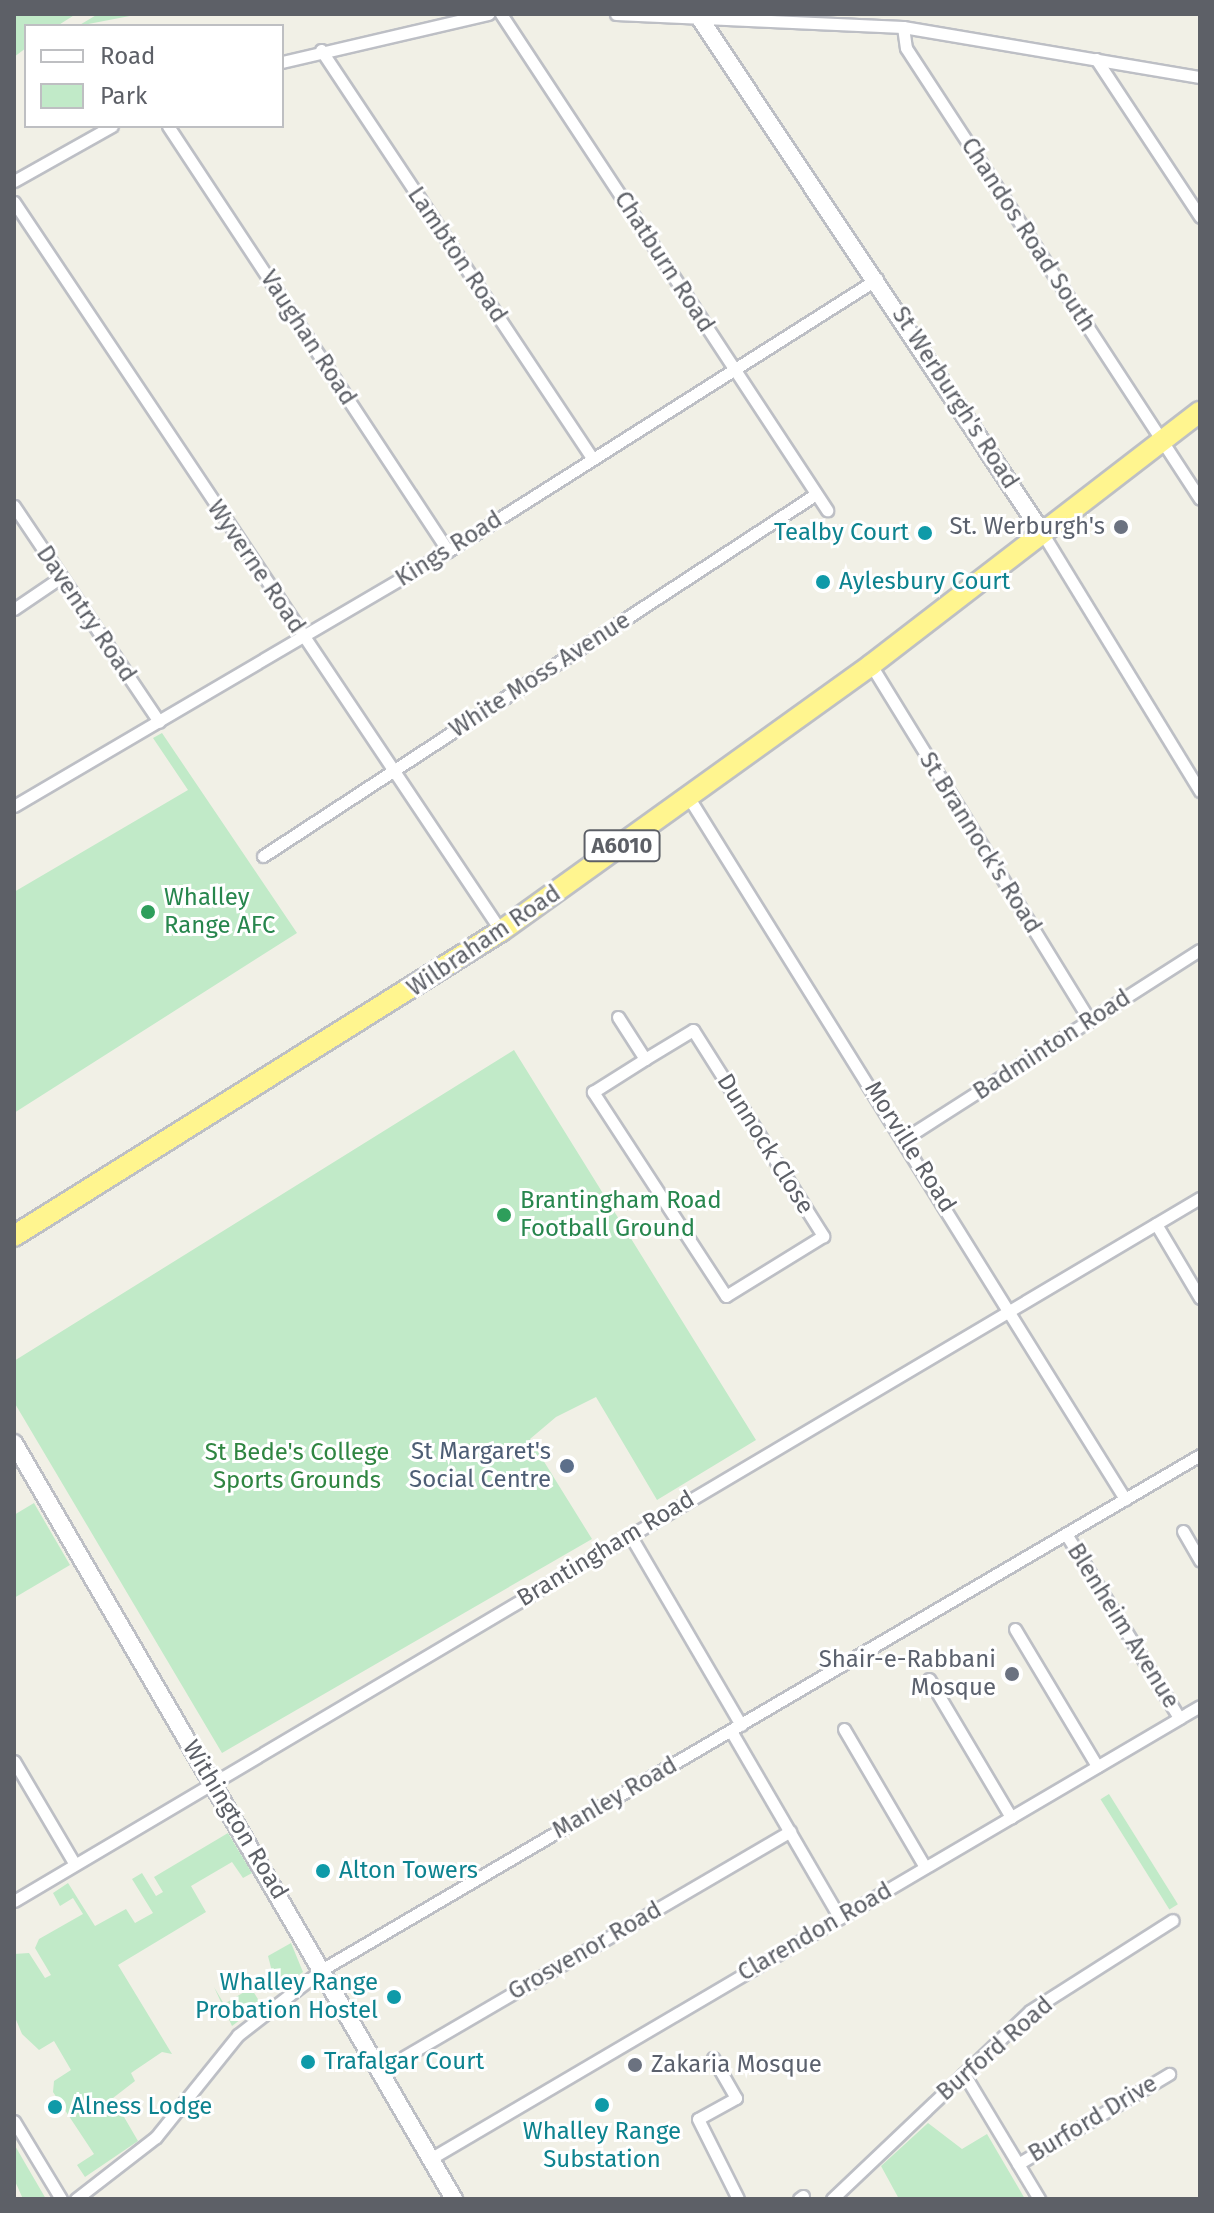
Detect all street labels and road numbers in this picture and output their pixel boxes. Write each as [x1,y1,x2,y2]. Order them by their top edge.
street label: Chandos Road South [954,132,1102,338]
street label: Lambton Road [401,182,513,328]
street label: Chatburn Road [608,186,720,338]
street label: Vaughan Road [254,265,362,411]
street label: St Werburgh's Road [885,302,1025,494]
street label: Wyverne Road [201,495,311,639]
street label: Kings Road [390,505,508,593]
street label: Daventry Road [30,540,142,688]
street label: White Moss Avenue [444,606,636,744]
street label: St Brannock's Road [913,747,1047,939]
road number: A6010 [582,828,662,864]
street label: Wilbraham Road [402,879,566,1003]
street label: Badminton Road [968,984,1136,1106]
street label: Dunnock Close [710,1068,820,1220]
street label: Morville Road [858,1076,962,1218]
street label: Brantingham Road [512,1485,700,1613]
street label: Blenheim Avenue [1061,1538,1185,1714]
street label: Withington Road [176,1735,294,1905]
street label: Manley Road [548,1751,682,1845]
street label: Clarendon Road [733,1876,897,1988]
street label: Grosvenor Road [503,1895,667,2007]
street label: Burford Road [931,1991,1059,2107]
street label: Burford Drive [1023,2069,1163,2169]

